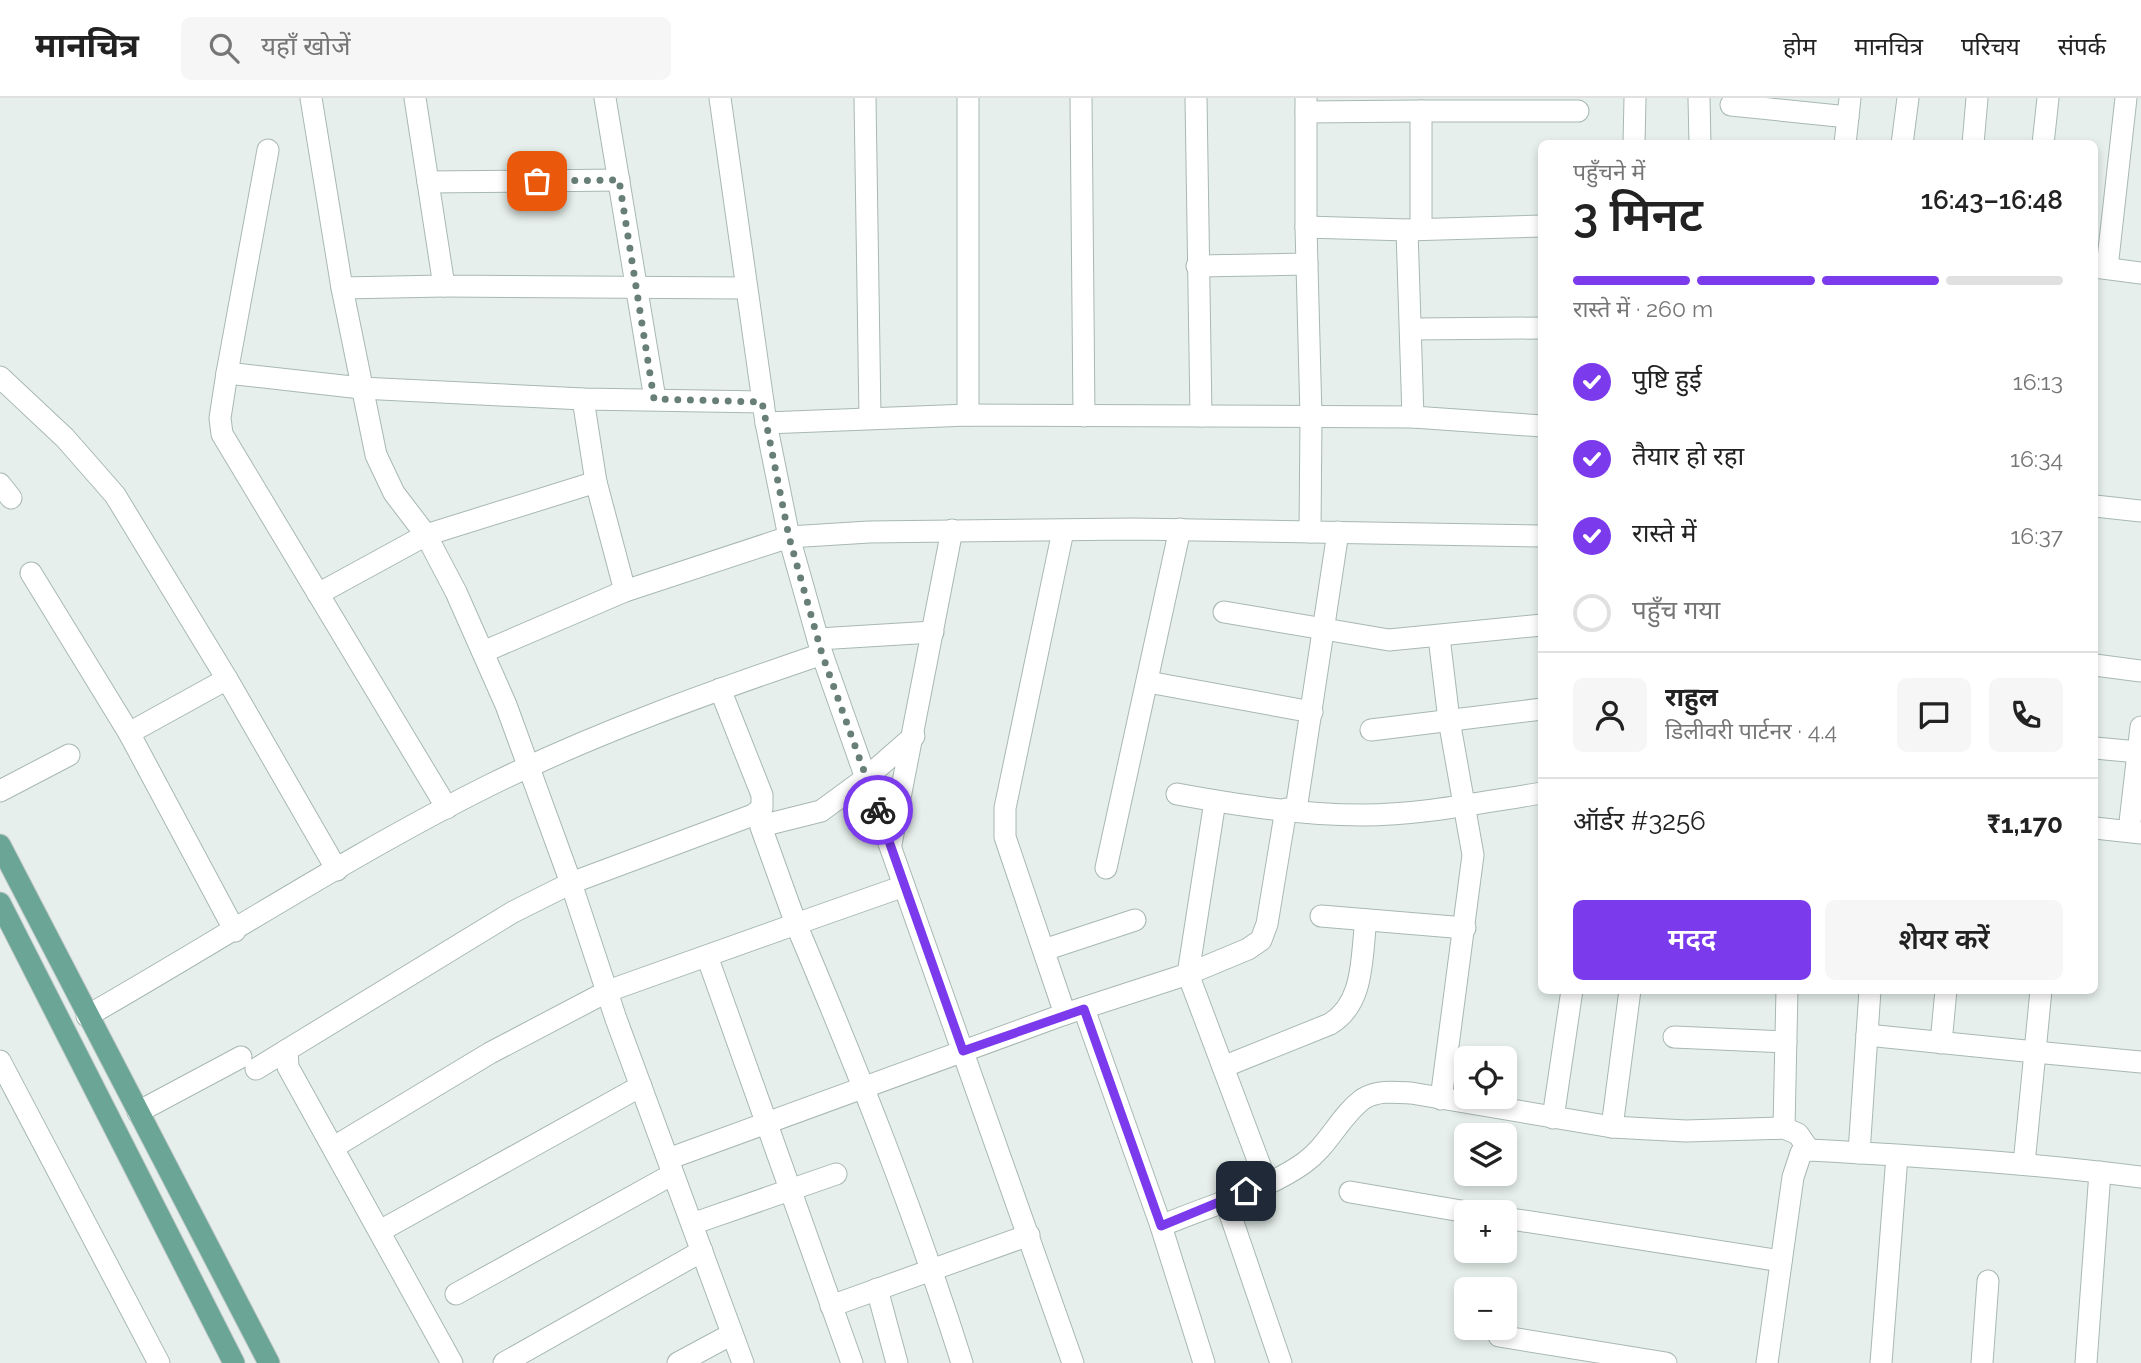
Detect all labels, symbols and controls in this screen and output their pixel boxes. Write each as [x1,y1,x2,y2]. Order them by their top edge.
search box [181,17,671,80]
text: मानचित्र [35,26,139,65]
icon: search [205,29,243,67]
text: यहाँ खोजें [261,31,351,61]
text: होम [1783,32,1816,61]
text: मानचित्र [1854,32,1923,61]
text: परिचय [1961,32,2020,61]
text: संपर्क [2058,32,2106,61]
pin [507,151,567,211]
text: पहुँचने में [1573,158,1645,185]
icon: bag [518,162,556,200]
text: 16:43–16:48 [1921,185,2063,215]
text: 3 मिनट [1573,188,1703,242]
text: रास्ते में · 260 m [1573,295,1713,322]
icon: check [1573,363,1611,401]
text: पुष्टि हुई [1632,364,1702,394]
text: 16:13 [2013,368,2063,395]
icon: check [1573,440,1611,478]
text: तैयार हो रहा [1632,441,1744,471]
text: 16:34 [2010,445,2063,472]
icon: check [1573,517,1611,555]
text: रास्ते में [1632,518,1696,548]
text: 16:37 [2010,522,2063,549]
text: पहुँच गया [1632,595,1720,625]
button: person [1573,678,1647,752]
button: chat [1897,678,1971,752]
button: phone [1989,678,2063,752]
text: राहुल [1665,682,1718,712]
text: डिलीवरी पार्टनर · 4.4 [1665,717,1837,744]
courier [843,775,913,845]
icon: bike [859,791,897,829]
text: ऑर्डर #3256 [1573,806,1706,836]
text: ₹1,170 [1987,809,2063,839]
button: मदद [1573,900,1811,980]
button: शेयर करें [1825,900,2063,980]
map controls [1454,1046,1517,1340]
button: locate [1454,1046,1517,1109]
button: layers [1454,1123,1517,1186]
pin [1216,1161,1276,1221]
icon: home [1227,1172,1265,1210]
button: + [1454,1200,1517,1263]
button: − [1454,1277,1517,1340]

